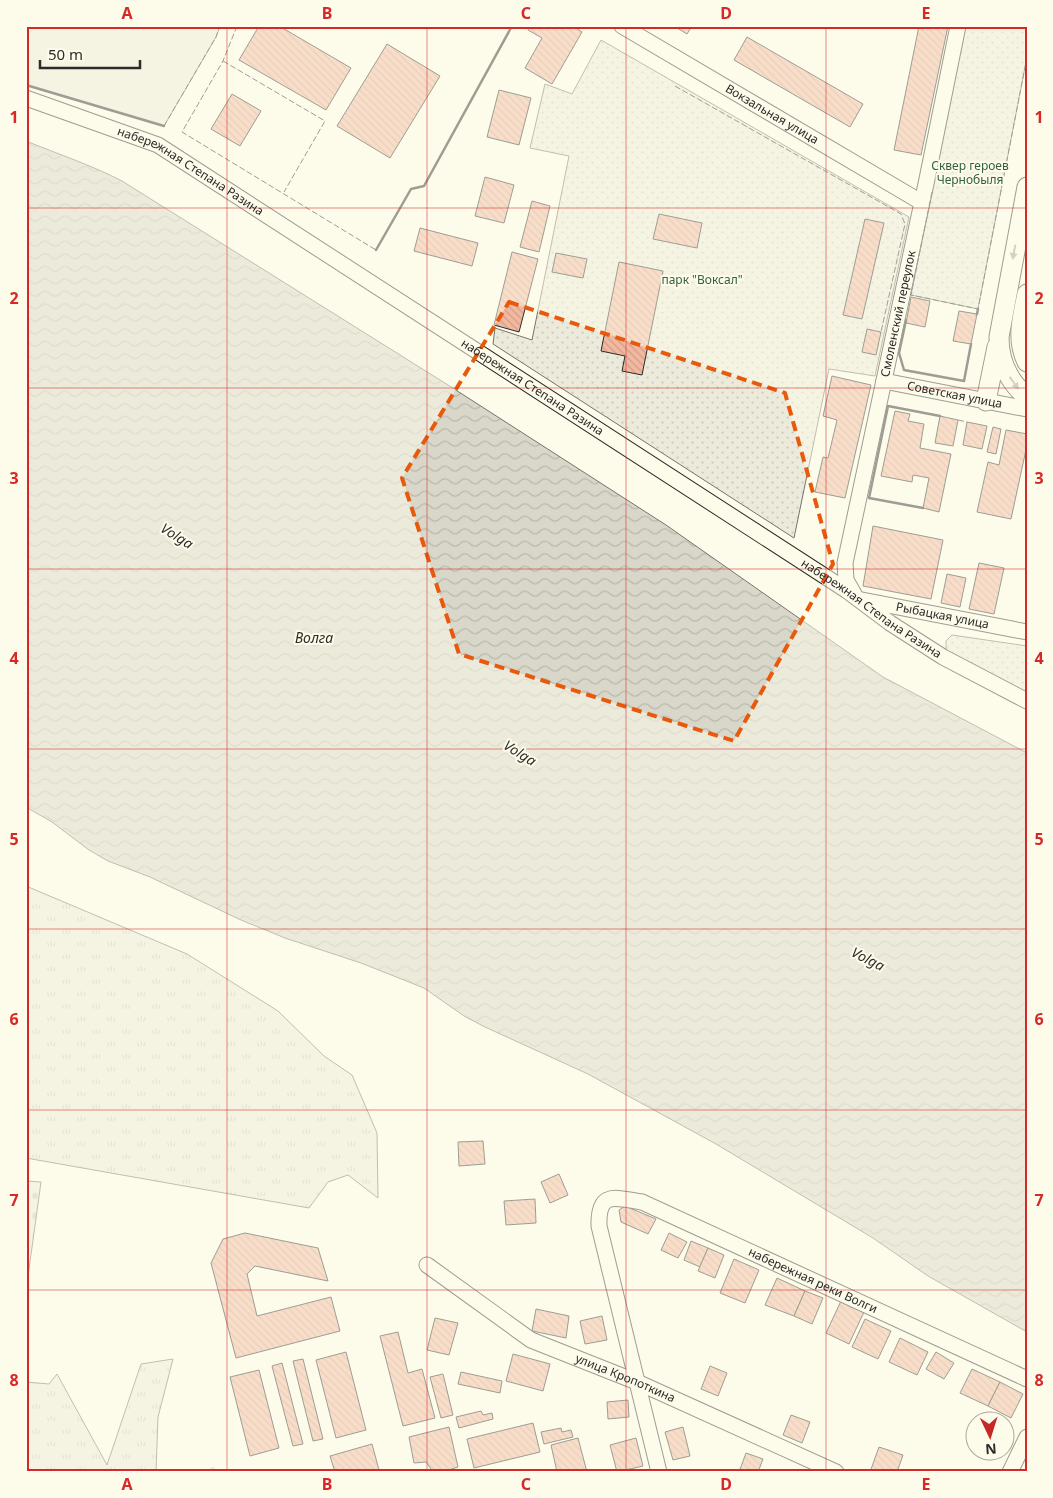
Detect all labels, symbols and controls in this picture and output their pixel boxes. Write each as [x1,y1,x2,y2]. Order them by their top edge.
text: A [121,2,133,24]
text: B [322,2,332,24]
text: C [521,2,531,24]
text: D [720,2,732,24]
text: E [922,2,931,24]
scale bar [40,38,140,70]
text: 50 m [48,44,83,64]
street label: Вокзальная улица [722,80,822,148]
text: 1 [9,106,19,128]
text: 1 [1034,106,1044,128]
street label: набережная Степана Разина [115,122,267,219]
park label: Сквер героев Чернобыля [931,157,1009,188]
one-way arrow [1010,244,1018,260]
street label: Смоленский переулок [876,248,920,379]
park label: парк "Воксал" [661,271,743,288]
text: 2 [9,287,19,309]
text: 2 [1034,287,1044,309]
street label: набережная Степана Разина [458,334,607,439]
one-way arrow [1009,376,1019,390]
street label: Советская улица [906,377,1004,412]
text: 3 [9,467,19,489]
text: 3 [1034,467,1044,489]
water label: Volga [157,518,197,553]
street label: набережная Степана Разина [798,554,945,662]
street label: Рыбацкая улица [895,598,991,632]
water label: Волга [295,628,333,647]
text: 4 [9,647,19,669]
text: 4 [1034,647,1044,669]
water label: Volga [500,735,540,770]
text: 5 [9,828,19,850]
text: 5 [1034,828,1044,850]
water label: Volga [848,942,888,975]
text: 6 [9,1008,19,1030]
text: 6 [1034,1008,1044,1030]
text: 7 [9,1189,19,1211]
text: 7 [1034,1189,1044,1211]
street label: набережная реки Волги [746,1243,880,1317]
street label: улица Кропоткина [573,1349,678,1406]
text: 8 [9,1369,19,1391]
text: 8 [1034,1369,1044,1391]
north arrow [966,1410,1016,1460]
text: N [985,1440,997,1459]
text: A [121,1473,133,1495]
text: B [322,1473,332,1495]
text: C [521,1473,531,1495]
text: D [720,1473,732,1495]
text: E [922,1473,931,1495]

